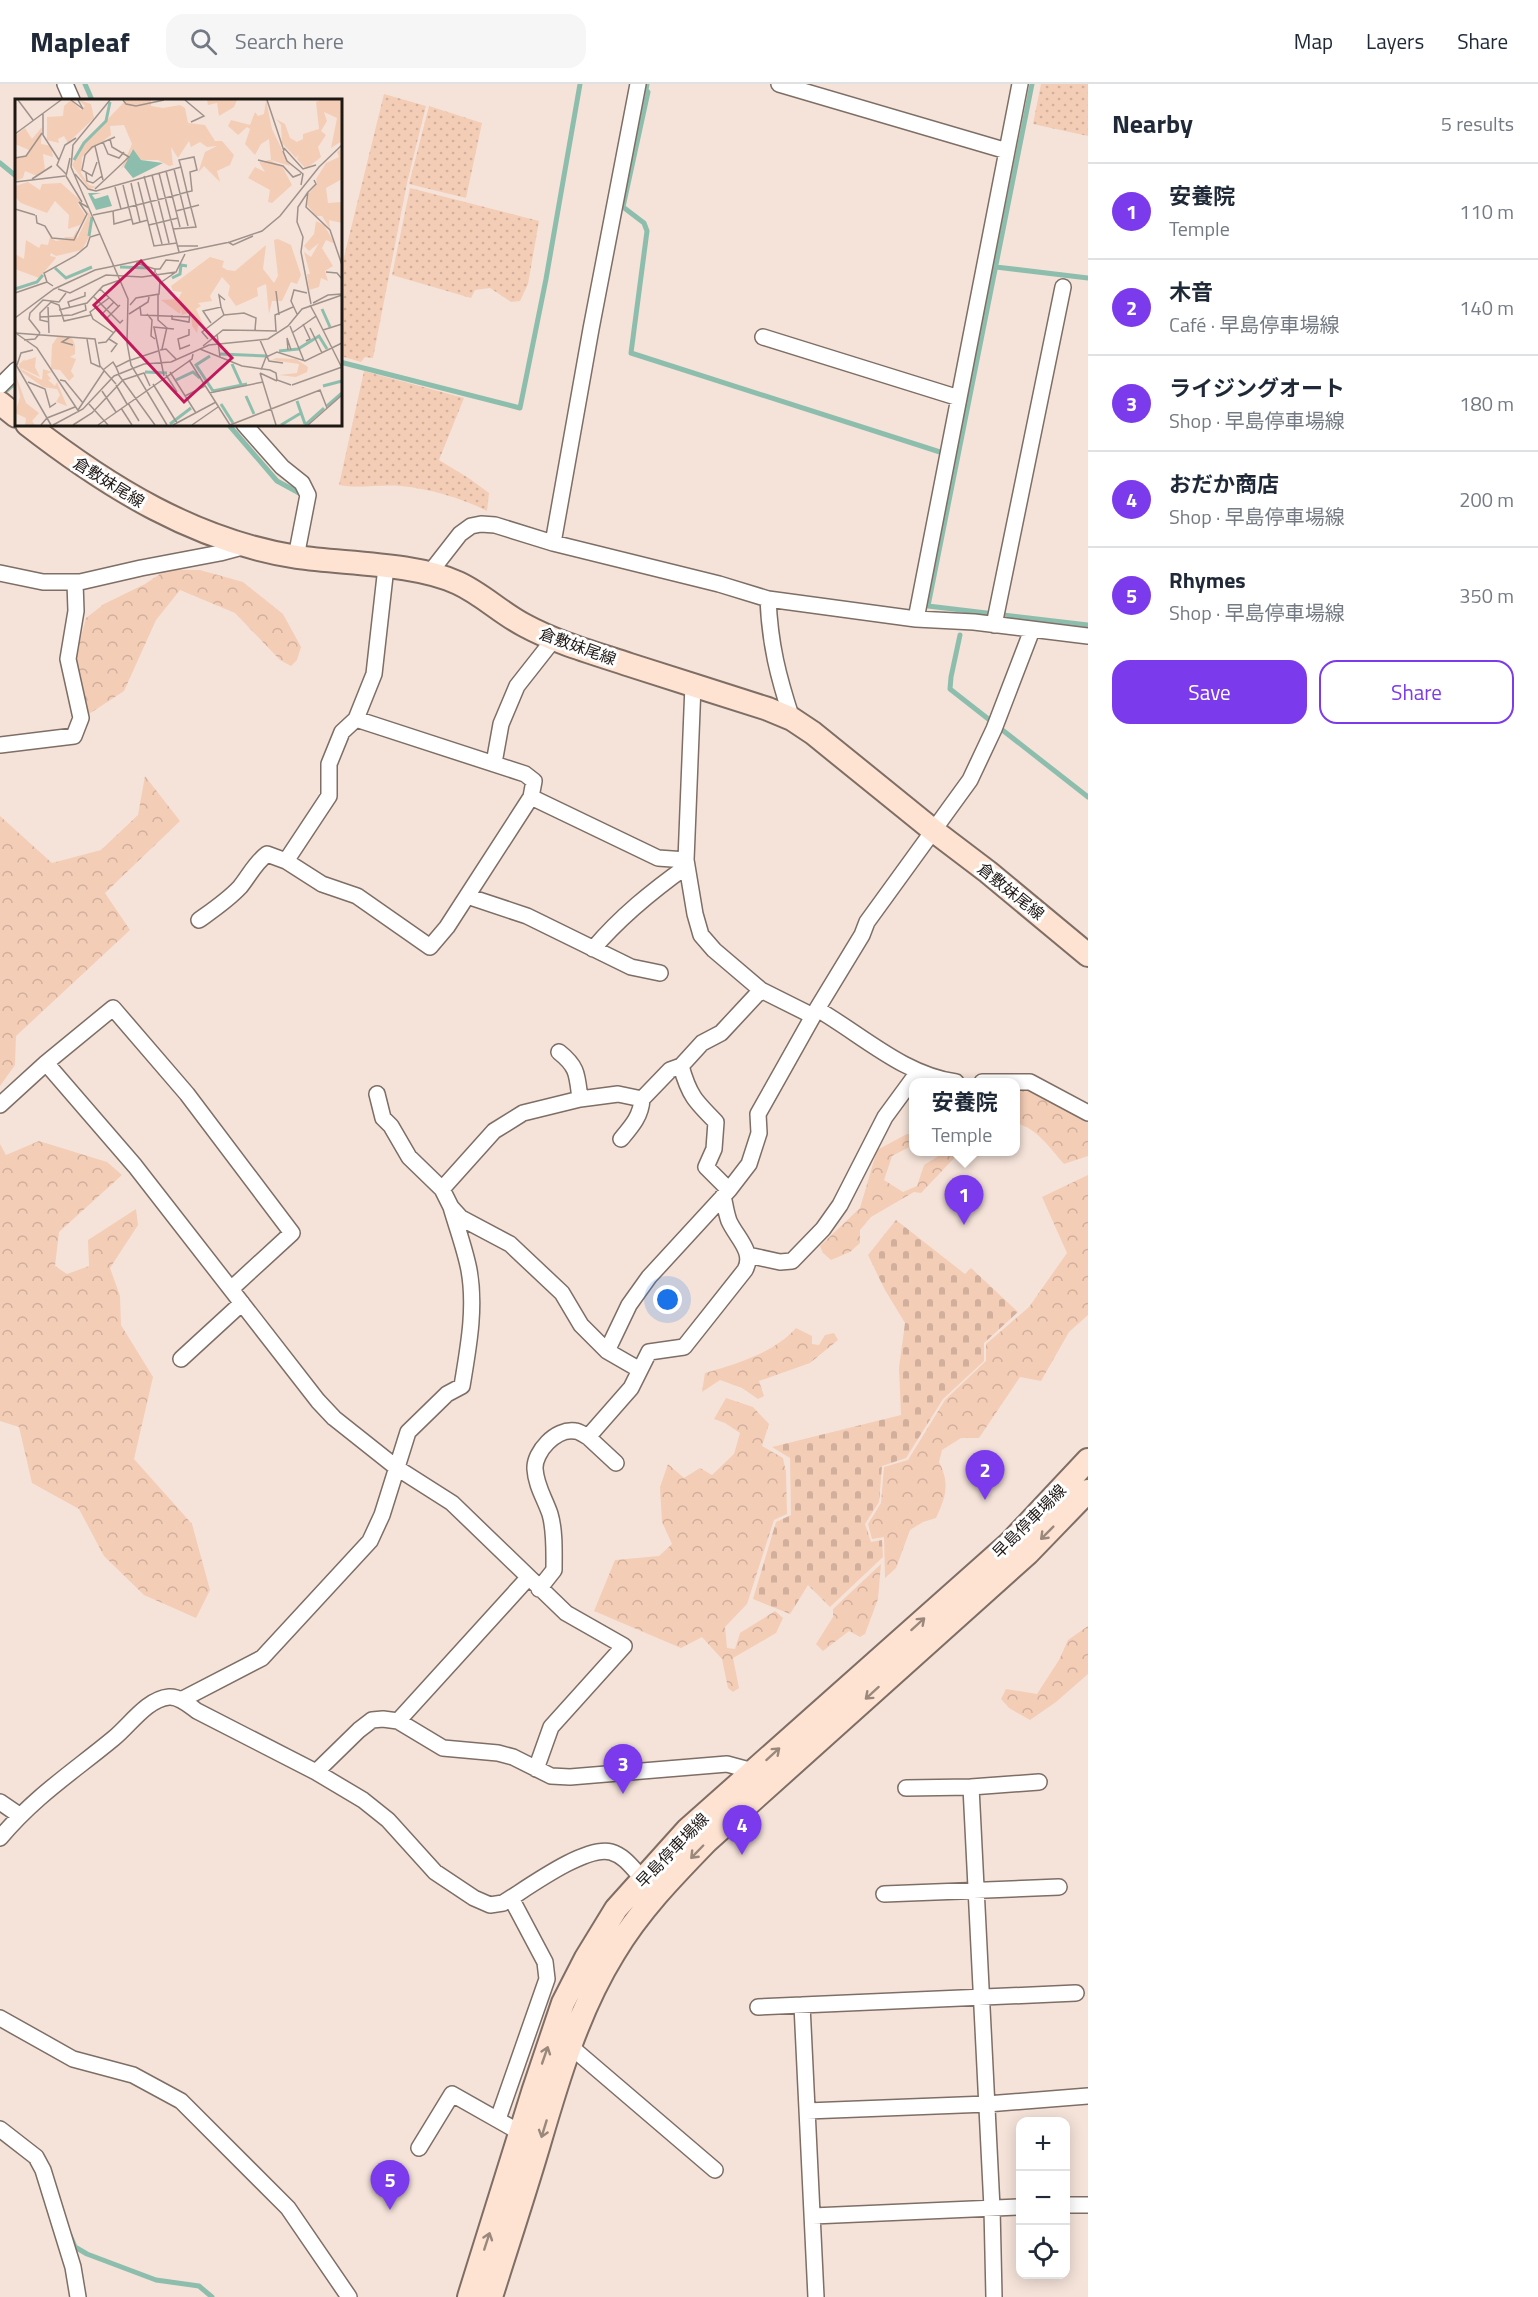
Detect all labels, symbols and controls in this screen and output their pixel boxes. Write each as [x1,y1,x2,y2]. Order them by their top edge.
search box [166,14,586,68]
text: Mapleaf [30,20,130,63]
text: Search here [235,24,344,58]
icon: search [187,25,220,58]
text: Map [1294,25,1333,57]
text: Layers [1366,25,1424,57]
text: Share [1457,25,1508,57]
inset map [15,99,342,426]
text: Nearby [1112,104,1193,143]
text: 5 results [1441,108,1514,139]
text: 安養院 [1169,179,1235,213]
text: 1 [1126,196,1137,227]
text: 110 m [1459,196,1514,227]
text: Temple [1169,213,1230,244]
text: 木音 [1169,275,1213,309]
text: 2 [1126,292,1137,323]
text: 140 m [1459,292,1514,323]
text: Café · 早島停車場線 [1169,309,1340,340]
text: ライジングオート [1169,371,1345,405]
text: 3 [1126,388,1137,419]
text: 180 m [1459,388,1514,419]
text: Shop · 早島停車場線 [1169,405,1345,436]
street label: 倉敷妹尾線 [69,451,149,513]
text: おだか商店 [1169,467,1279,501]
text: 4 [1126,484,1137,515]
text: 200 m [1459,484,1514,515]
text: Shop · 早島停車場線 [1169,501,1345,532]
text: Rhymes [1169,563,1246,597]
text: 5 [1126,580,1137,611]
text: 350 m [1459,580,1514,611]
text: Shop · 早島停車場線 [1169,597,1345,628]
street label: 倉敷妹尾線 [536,621,620,671]
button: Save [1112,660,1307,724]
button: Share [1319,660,1514,724]
street label: 倉敷妹尾線 [972,856,1050,926]
popup [909,1078,1020,1156]
text: 安養院 [931,1085,998,1119]
text: Temple [931,1119,992,1150]
pin: 1 [944,1176,984,1225]
your location [653,1285,682,1314]
pin: 2 [966,1450,1004,1500]
street label: 早島停車場線 [987,1479,1071,1563]
one-way arrow [1040,1525,1055,1540]
one-way arrow [910,1617,925,1631]
one-way arrow [865,1685,880,1700]
pin: 3 [604,1744,642,1794]
one-way arrow [765,1747,780,1761]
pin: 4 [722,1806,762,1855]
street label: 早島停車場線 [630,1807,714,1893]
one-way arrow [690,1844,704,1859]
one-way arrow [541,2046,552,2065]
map controls [1016,2117,1070,2279]
button: + [1016,2117,1070,2171]
one-way arrow [538,2119,549,2138]
pin: 5 [370,2160,410,2210]
button: − [1016,2171,1070,2225]
button: locate [1016,2225,1070,2279]
one-way arrow [482,2232,493,2251]

